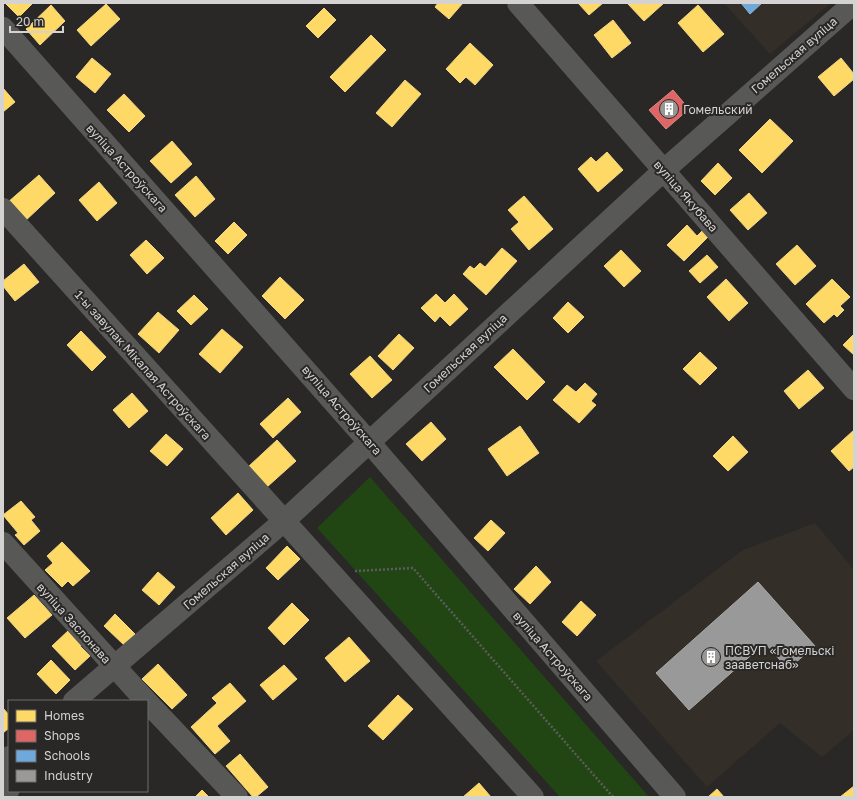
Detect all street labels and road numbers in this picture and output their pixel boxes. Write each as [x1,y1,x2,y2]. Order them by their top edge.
street label: Гомельская вуліца [748,14,840,96]
street label: вуліца Астроўскага [83,121,171,215]
street label: вуліца Якубава [651,157,721,235]
street label: 1-ы завулак Мікалая Астроўскага [72,287,214,443]
street label: Гомельская вуліца [420,310,510,396]
street label: вуліца Астроўскага [299,362,385,458]
street label: Гомельская вуліца [180,530,272,612]
street label: вуліца Заслонава [34,580,114,666]
street label: вуліца Астроўскага [510,608,596,704]

